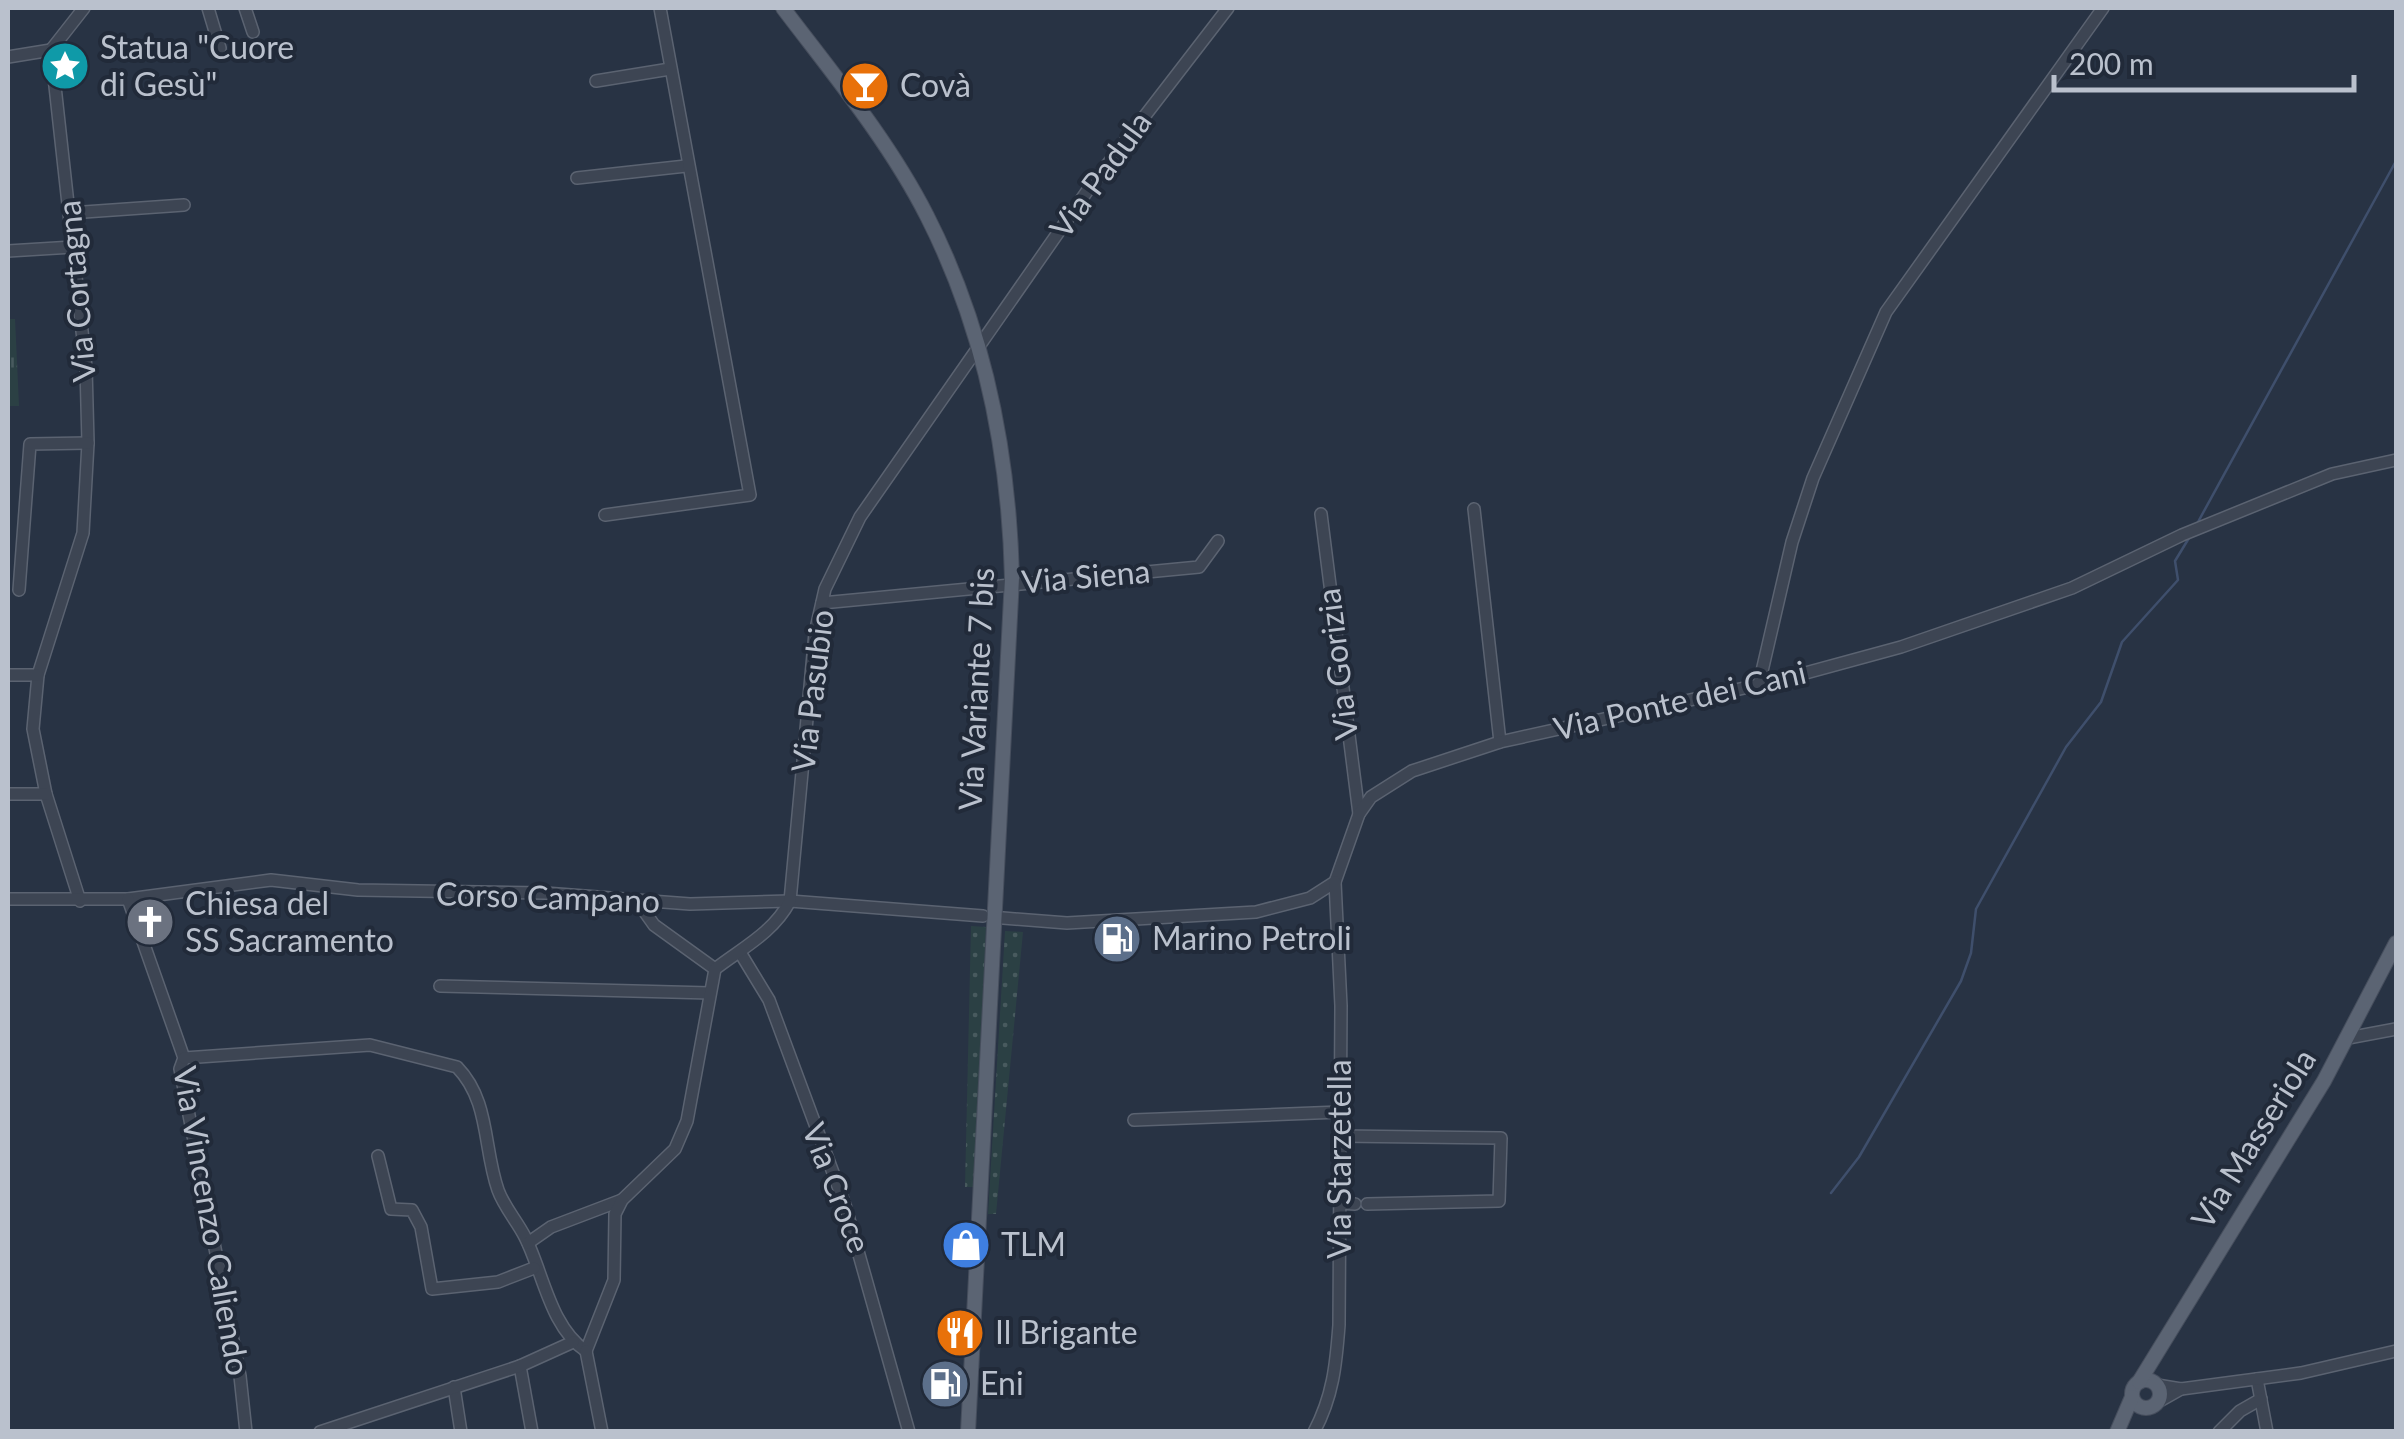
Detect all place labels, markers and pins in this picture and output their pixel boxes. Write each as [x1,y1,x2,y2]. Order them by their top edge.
place label: Statua "Cuore di Gesù" [100,27,294,103]
place icon: Statua "Cuore di Gesù" [39,40,91,92]
bar icon: Covà [839,60,891,112]
place label: Covà [900,65,971,104]
place label: Chiesa del SS Sacramento [185,883,394,959]
church icon: Chiesa del SS Sacramento [124,896,176,948]
fuel station icon: Marino Petroli [1091,913,1143,965]
place label: Marino Petroli [1152,918,1352,957]
shop icon: TLM [940,1219,992,1271]
place label: TLM [1001,1224,1066,1263]
restaurant icon: Il Brigante [934,1307,986,1359]
place label: Il Brigante [995,1312,1138,1351]
fuel station icon: Eni [919,1358,971,1410]
place label: Eni [980,1363,1024,1402]

